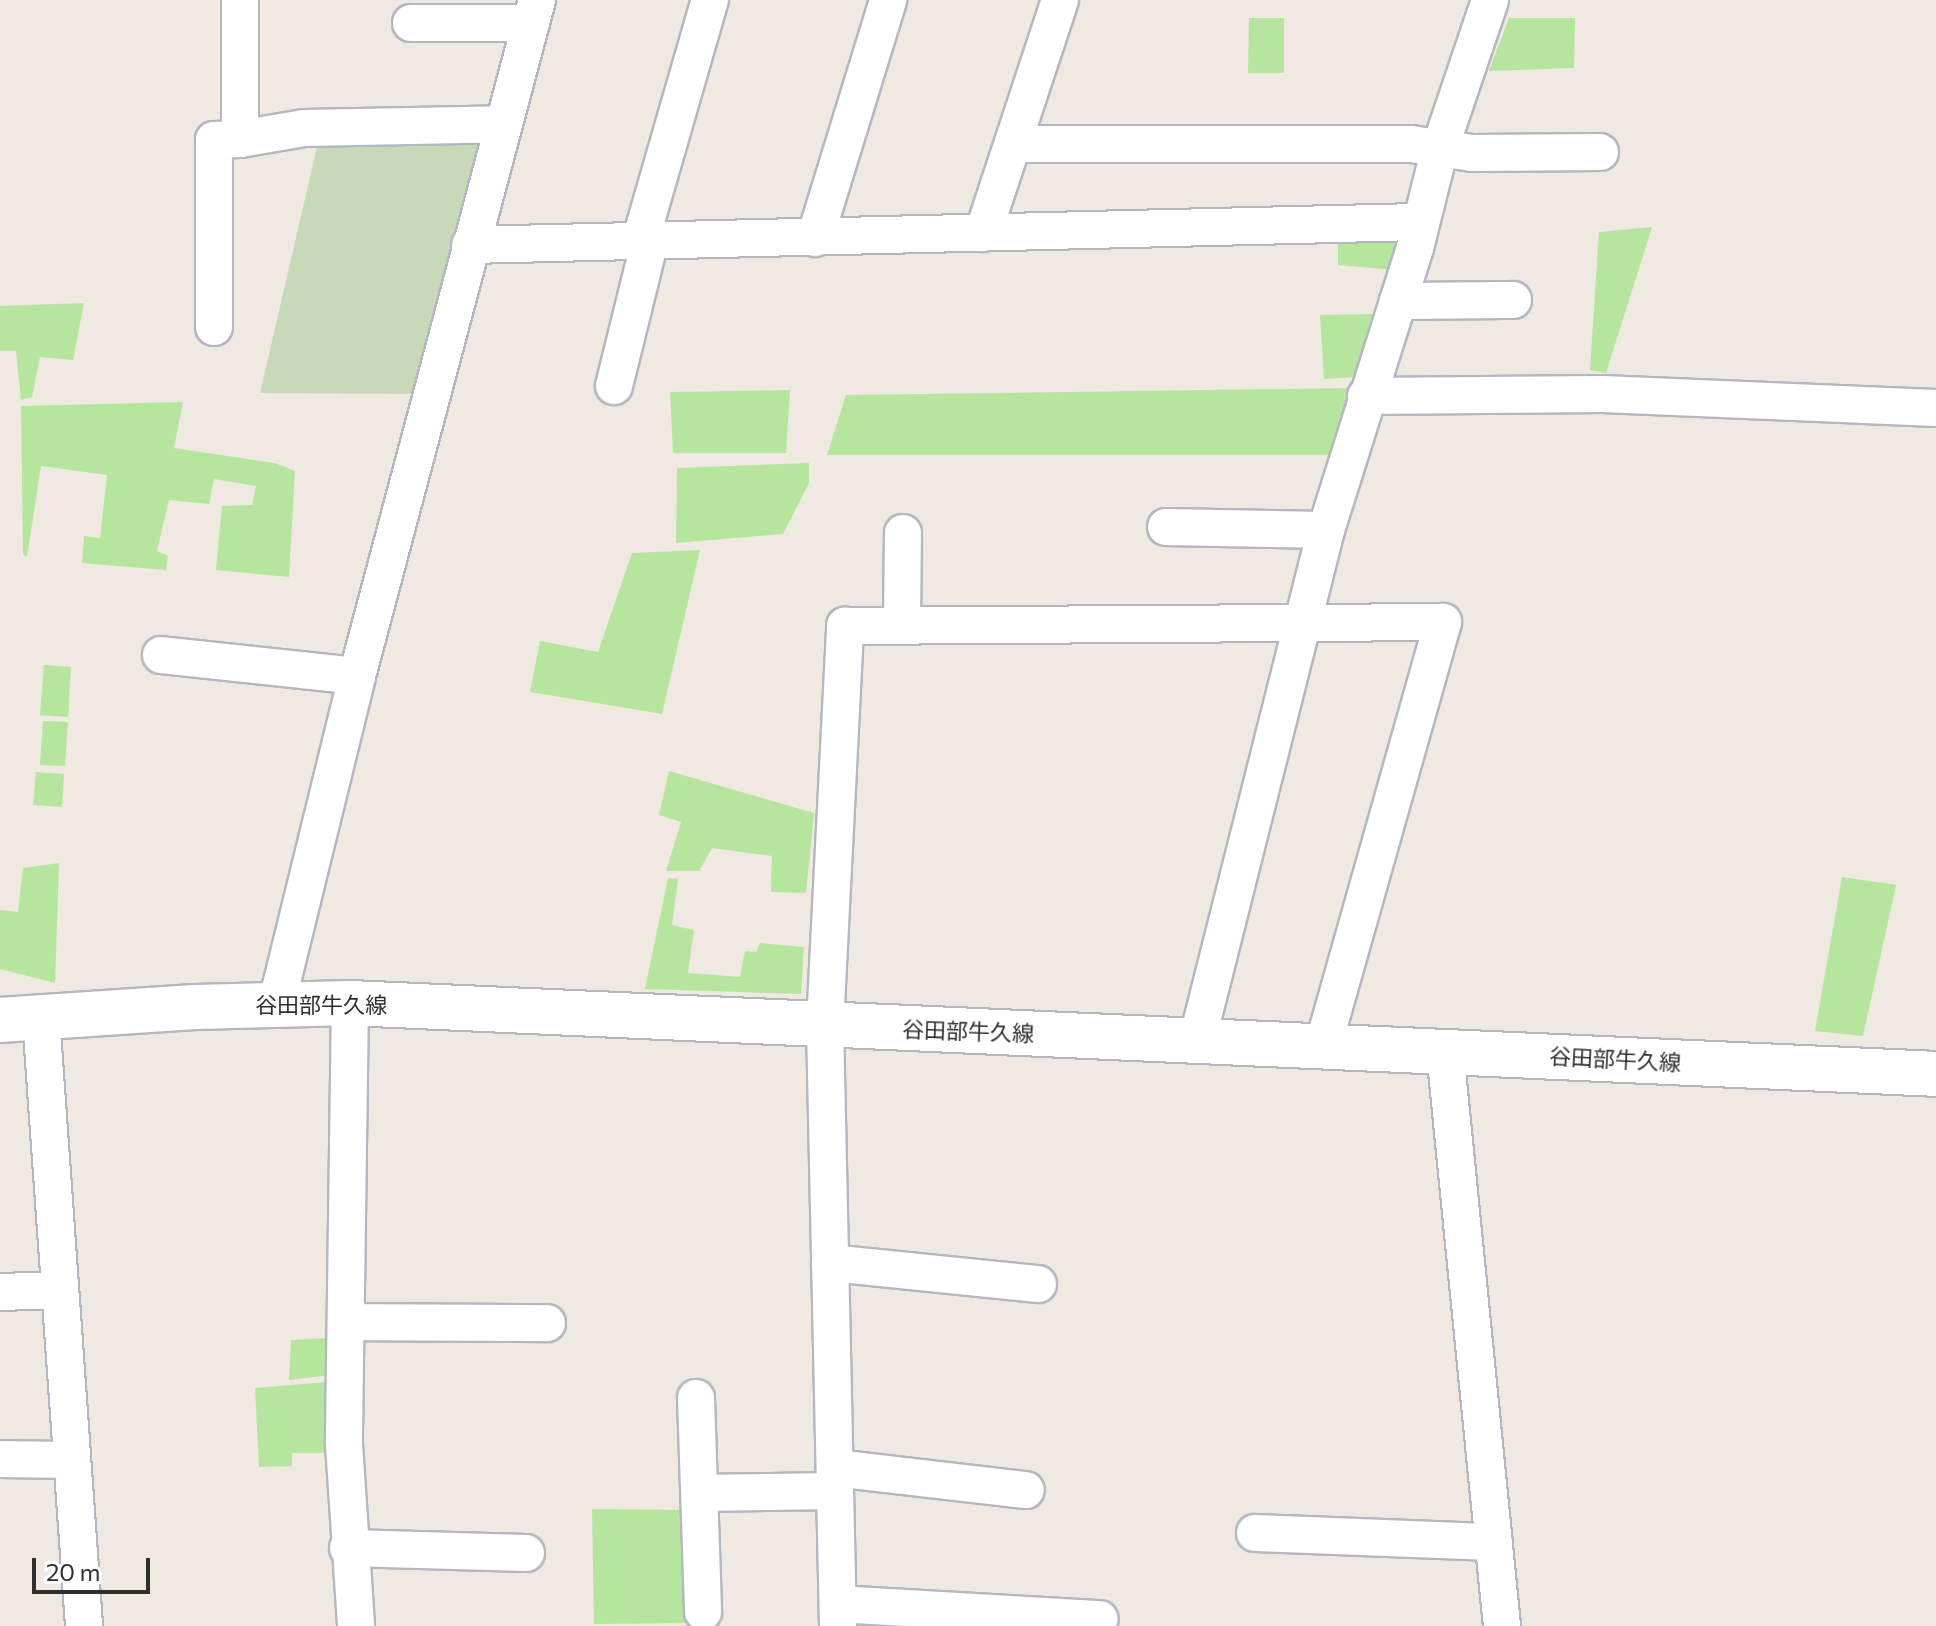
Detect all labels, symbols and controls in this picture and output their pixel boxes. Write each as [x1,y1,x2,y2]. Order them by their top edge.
street label: 谷田部牛久線 [255,992,387,1018]
street label: 谷田部牛久線 [902,1016,1034,1046]
street label: 谷田部牛久線 [1548,1042,1682,1076]
scale bar [36,1542,154,1592]
text: 20 m [46,1557,100,1586]

